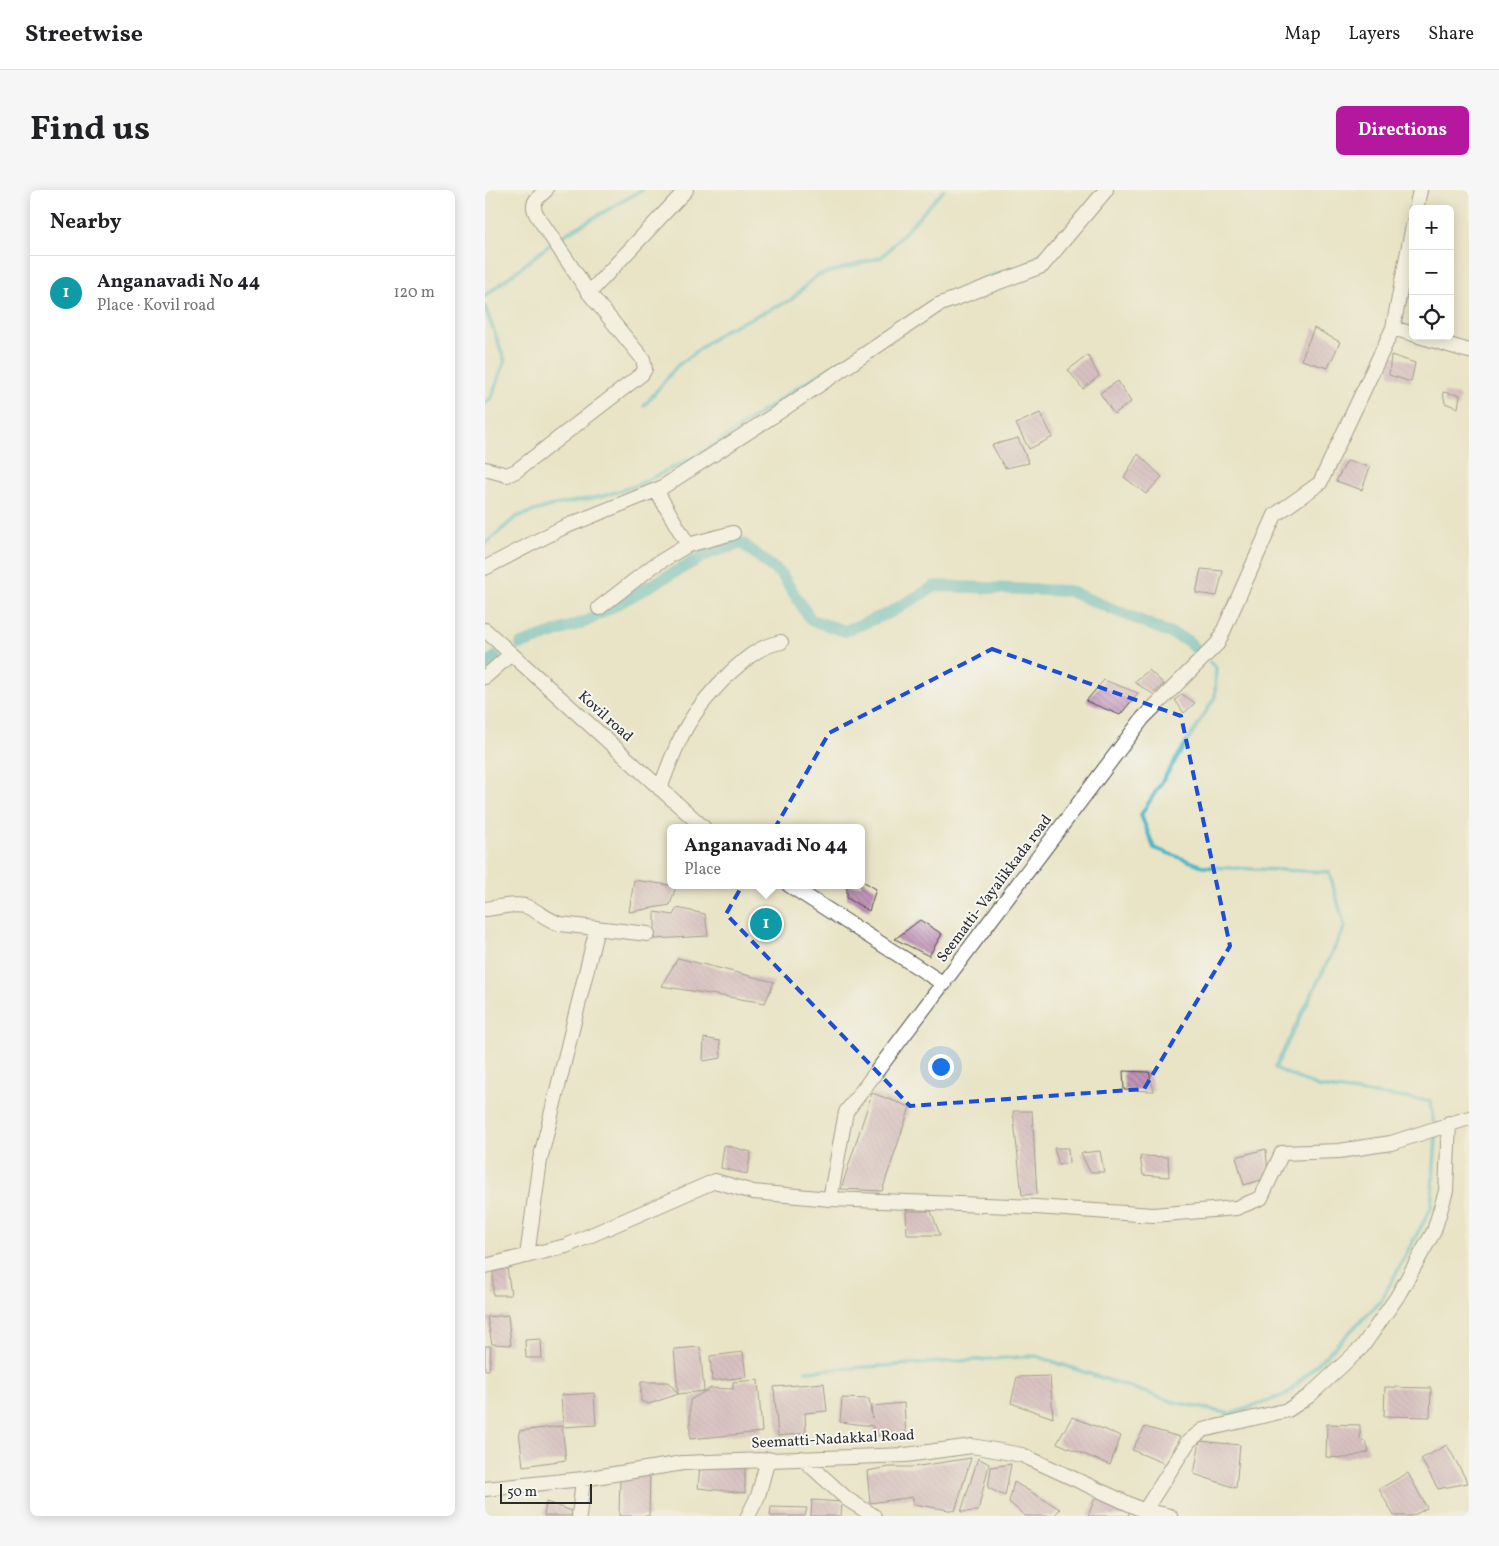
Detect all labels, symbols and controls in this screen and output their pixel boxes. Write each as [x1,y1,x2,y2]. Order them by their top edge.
text: Streetwise [25,18,143,52]
text: Map [1284,22,1320,47]
text: Layers [1348,22,1400,47]
text: Share [1428,22,1474,47]
text: Find us [30,106,150,154]
button: Directions [1336,106,1469,155]
map controls [1409,205,1454,340]
button: + [1409,205,1454,250]
text: Nearby [50,208,121,237]
button: − [1409,250,1454,295]
text: Anganavadi No 44 [97,269,260,295]
text: 1 [63,282,69,304]
text: 120 m [393,282,435,304]
text: Place · Kovil road [97,295,215,317]
button: locate [1409,295,1454,340]
street label: Kovil road [573,687,637,747]
street label: Seematti- Vayalikkada road [932,811,1058,967]
popup [667,824,865,889]
text: Anganavadi No 44 [684,833,848,859]
text: Place [684,859,721,881]
pin: 1 [750,905,782,943]
your location [928,1054,954,1080]
street label: Seematti-Nadakkal Road [751,1425,915,1455]
scale bar [500,1481,593,1504]
text: 50 m [507,1483,537,1502]

